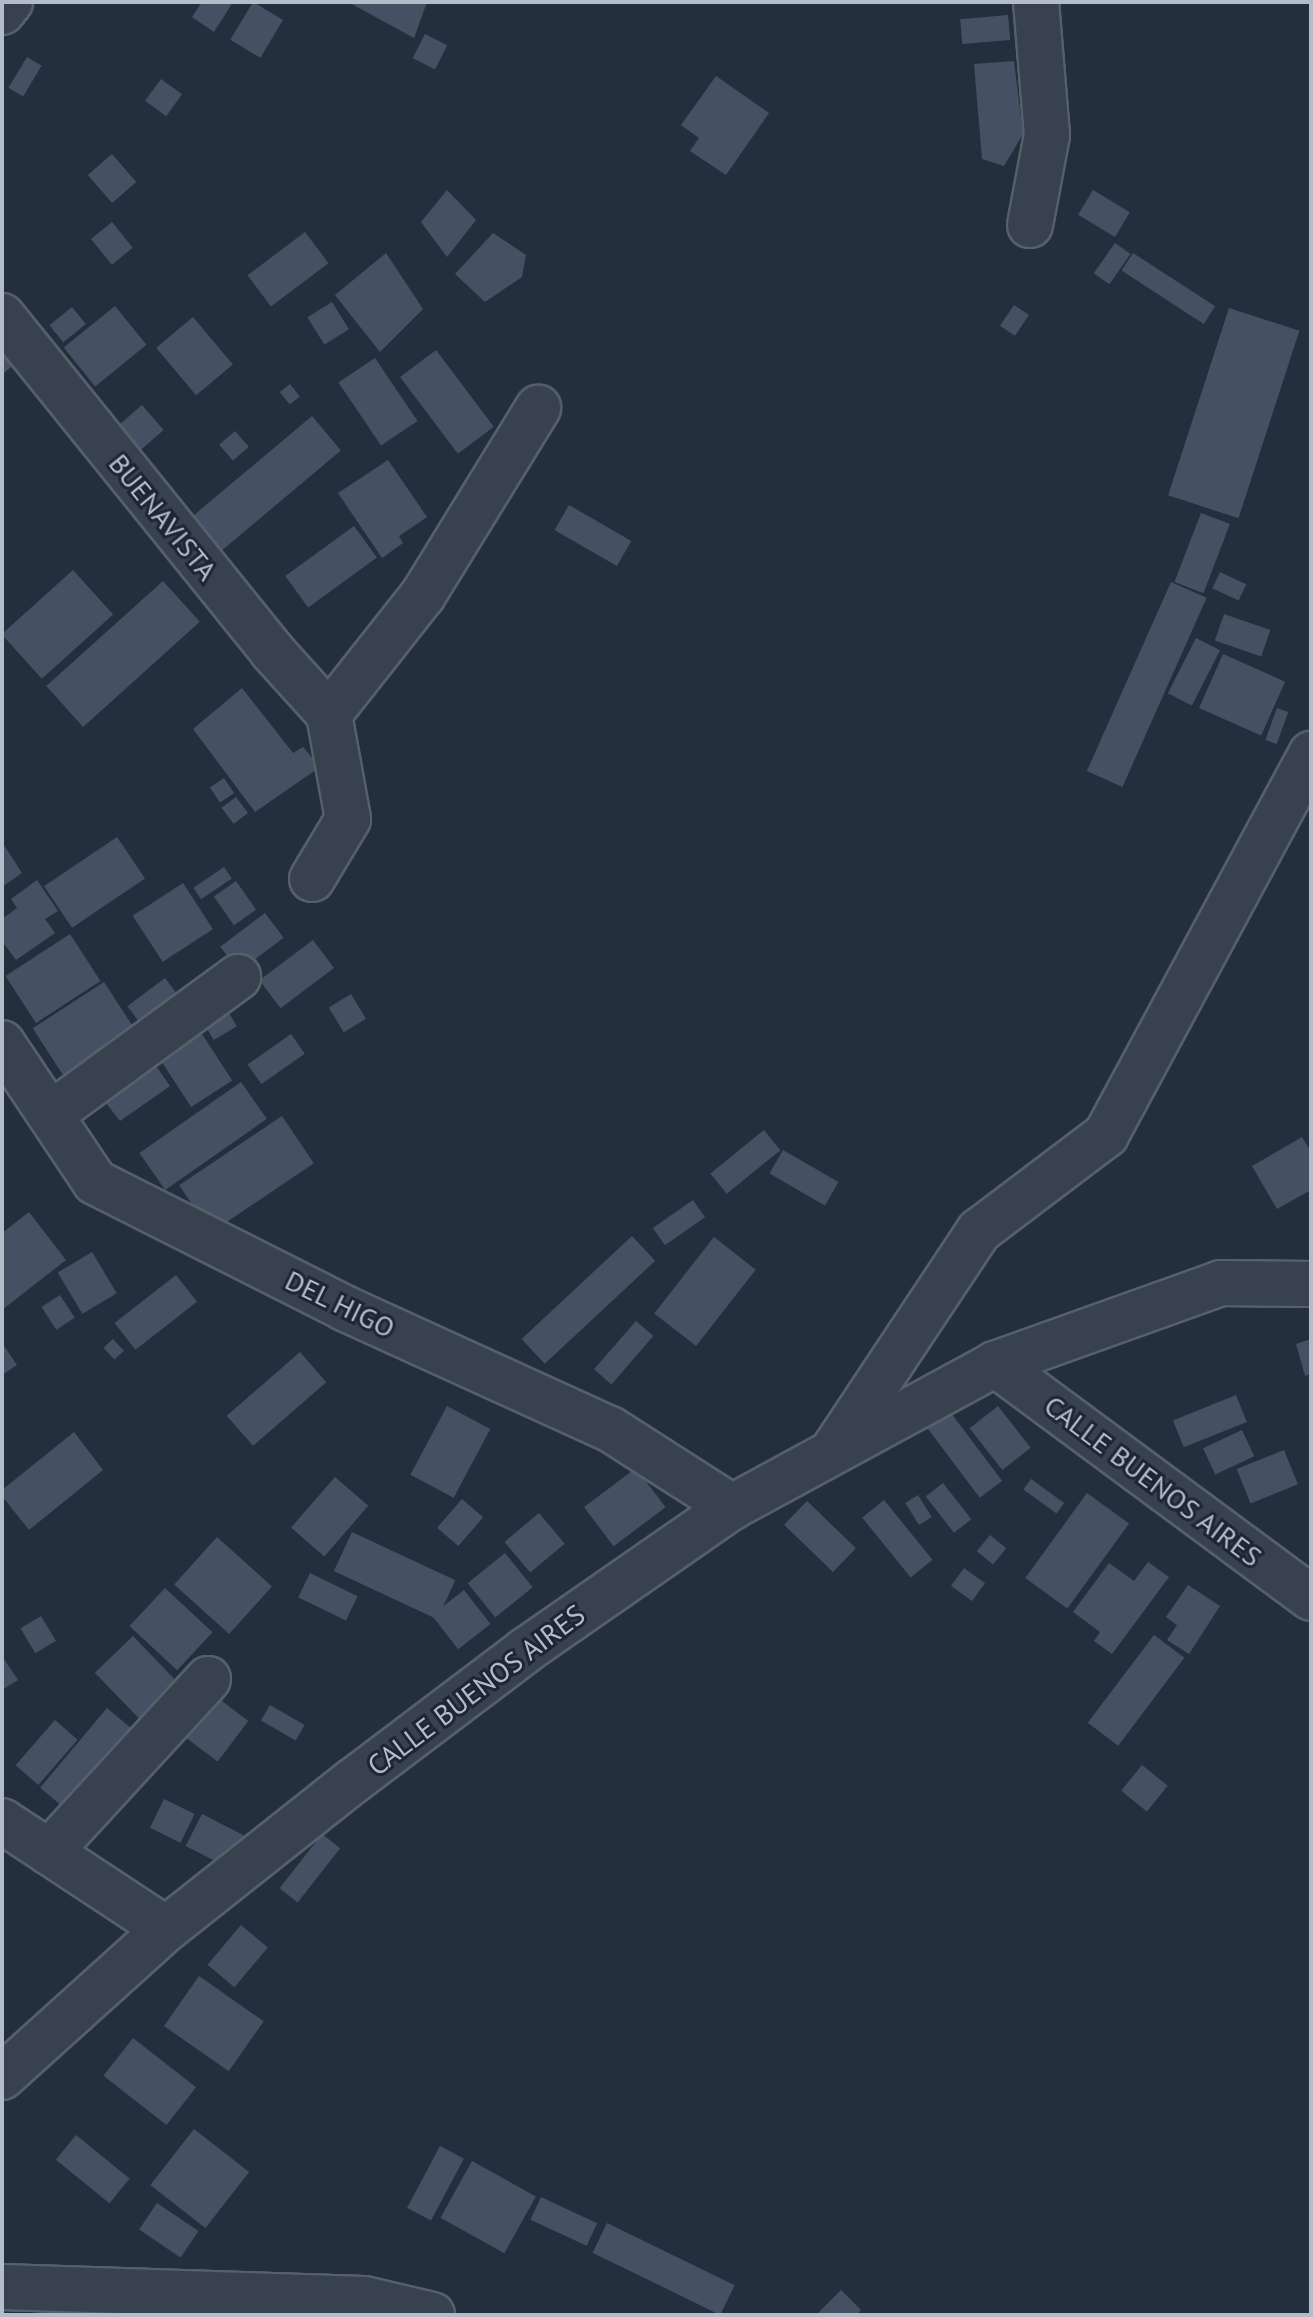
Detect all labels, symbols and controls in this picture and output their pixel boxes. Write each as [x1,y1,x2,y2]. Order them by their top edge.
street label: BUENAVISTA [102,447,224,587]
street label: DEL HIGO [279,1263,401,1345]
street label: CALLE BUENOS AIRES [1037,1388,1269,1574]
street label: CALLE BUENOS AIRES [360,1597,592,1783]

